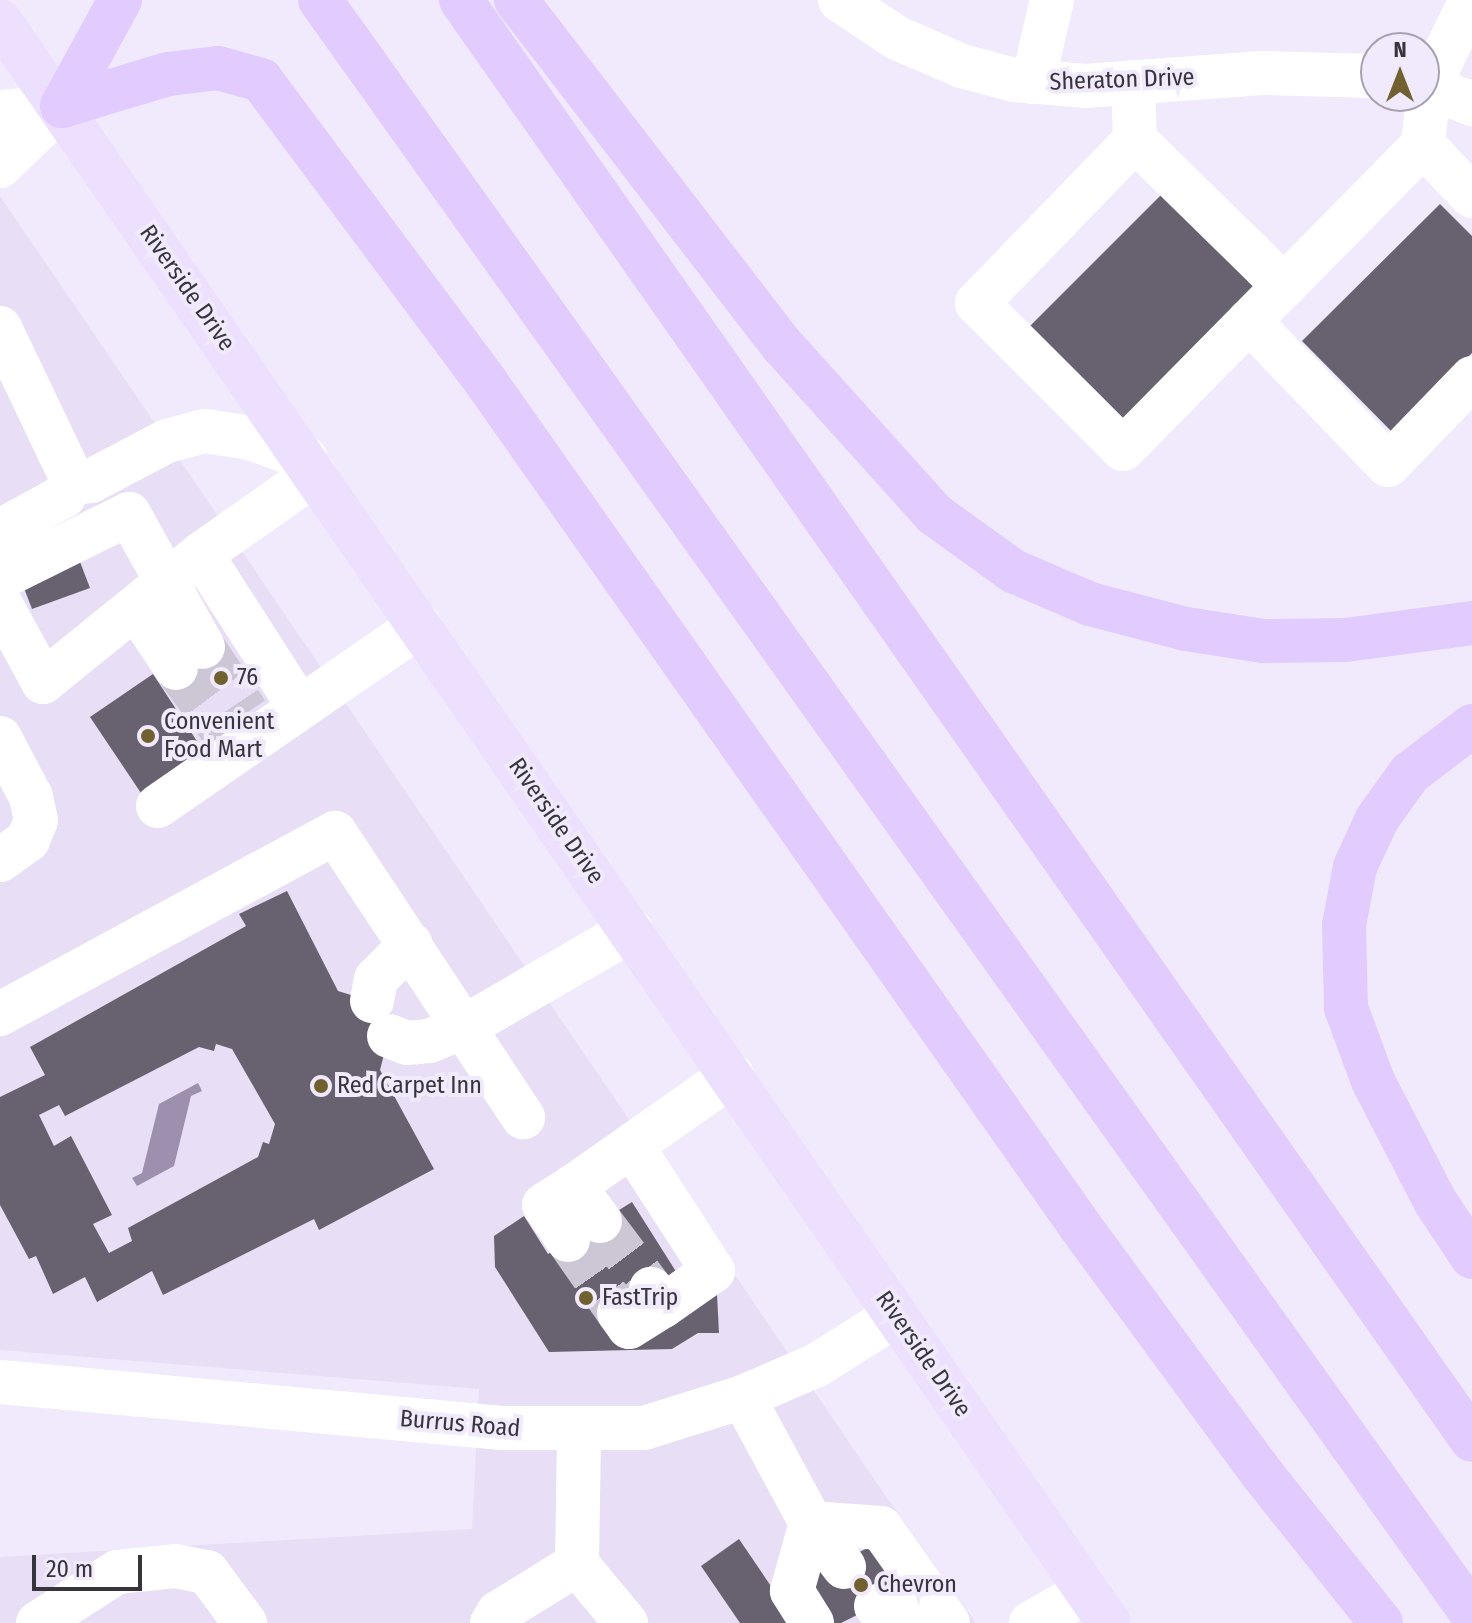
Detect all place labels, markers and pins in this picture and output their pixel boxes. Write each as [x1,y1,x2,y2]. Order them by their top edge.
place label: 76 [237,664,258,692]
marker: 76 [212,669,230,687]
place label: Convenient Food Mart [164,708,274,764]
marker: Convenient Food Mart [139,727,157,745]
place label: Red Carpet Inn [337,1072,482,1100]
marker: Red Carpet Inn [312,1077,330,1095]
place label: FastTrip [602,1284,678,1312]
marker: FastTrip [577,1289,595,1307]
place label: Chevron [877,1571,957,1599]
marker: Chevron [852,1576,870,1594]

